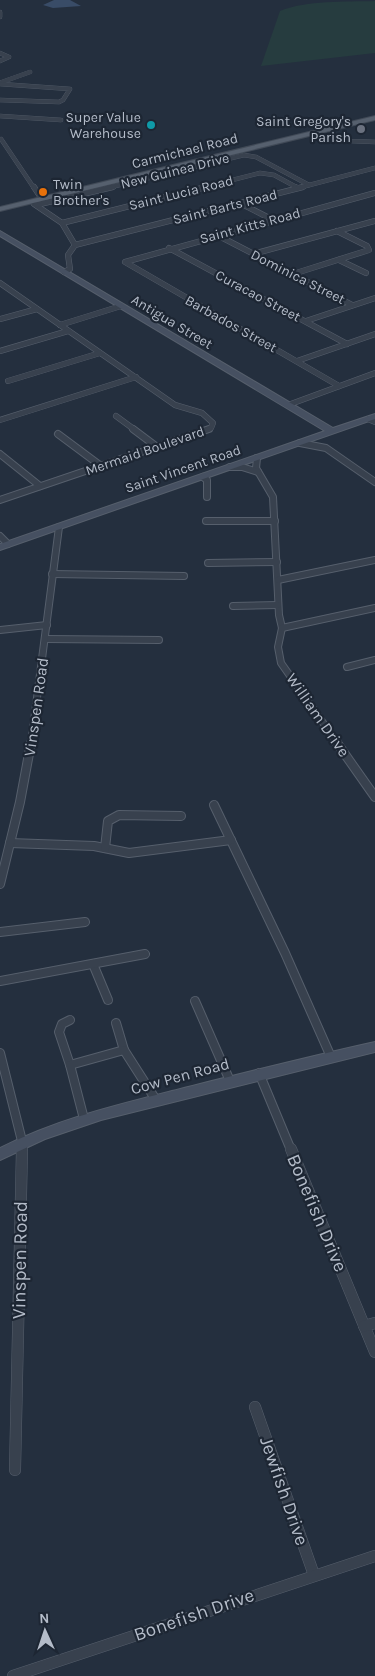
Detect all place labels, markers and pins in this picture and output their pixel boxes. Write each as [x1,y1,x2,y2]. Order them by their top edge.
place label: Super Value Warehouse [66,109,141,142]
place label: Saint Gregory's Parish [256,113,351,146]
marker: Super Value Warehouse [145,119,157,131]
marker: Saint Gregory's Parish [355,123,367,135]
place label: Twin Brother's [53,176,110,209]
marker: Twin Brother's [37,186,49,198]

